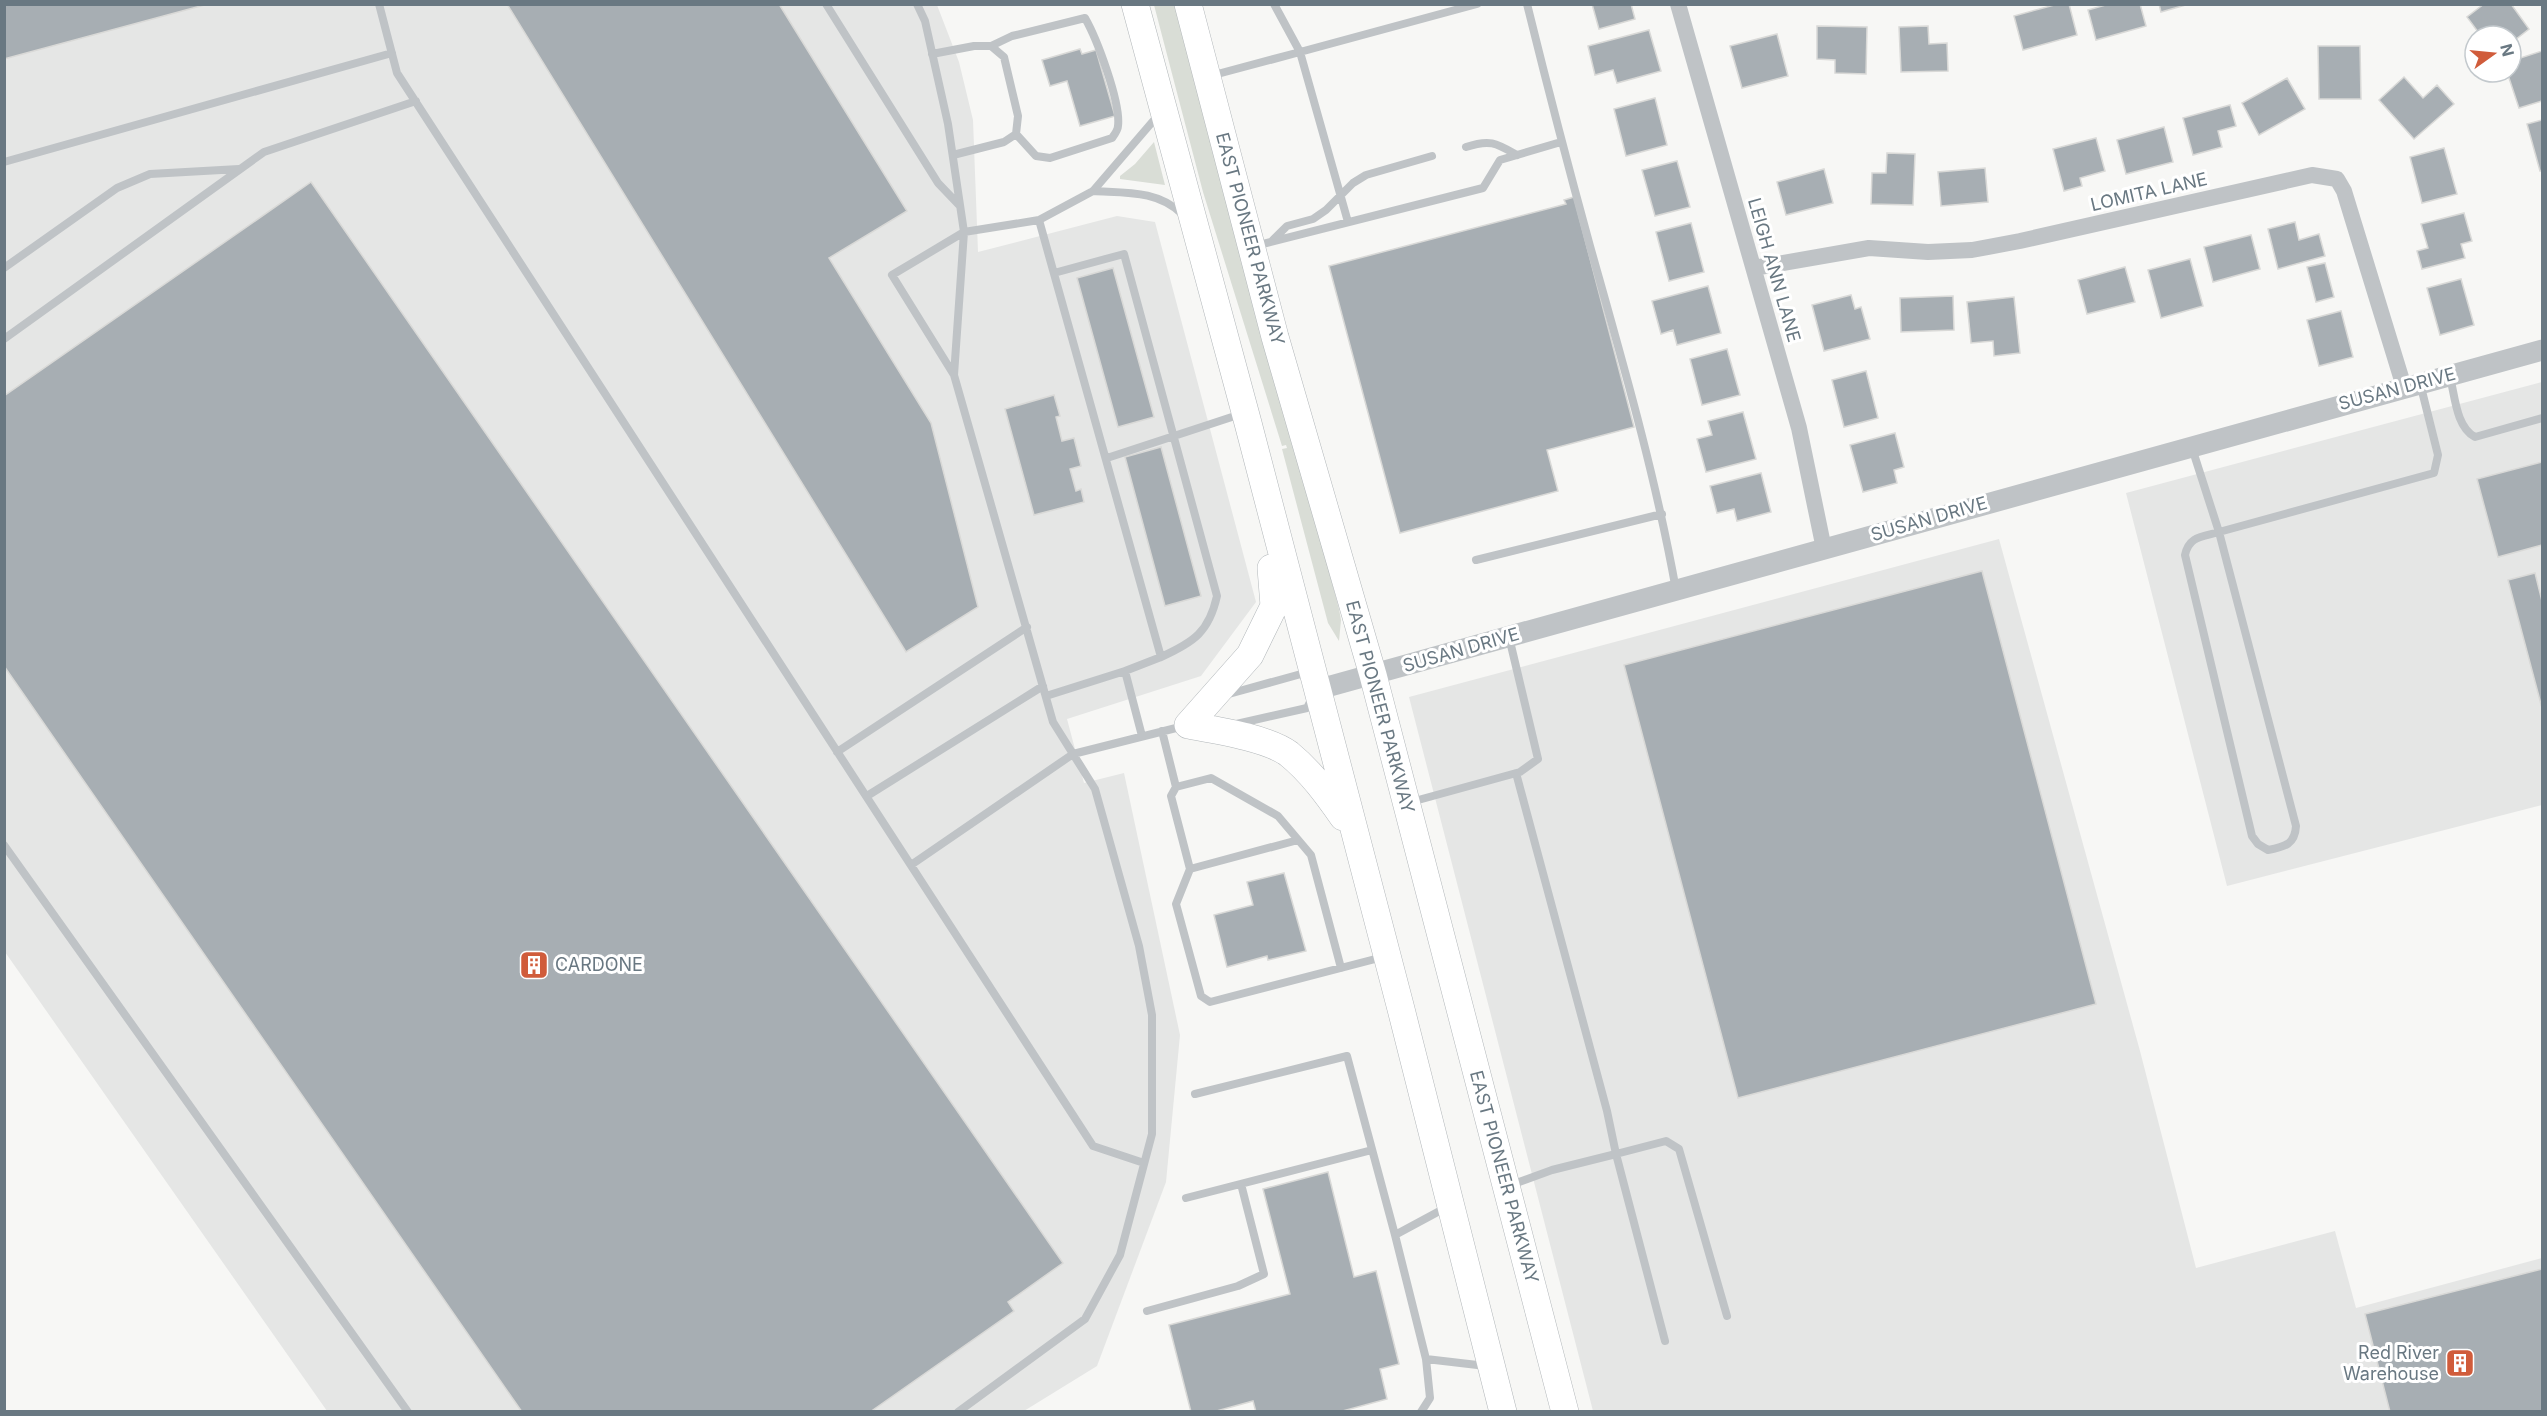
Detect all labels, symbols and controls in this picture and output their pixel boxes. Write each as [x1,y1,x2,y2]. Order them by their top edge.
north arrow [2463,24,2523,84]
text: N [2496,42,2519,59]
street label: EAST PIONEER PARKWAY [1212,130,1289,348]
street label: LOMITA LANE [2089,168,2209,215]
street label: LEIGH ANN LANE [1744,195,1805,345]
street label: SUSAN DRIVE [2336,363,2458,414]
street label: SUSAN DRIVE [1868,492,1990,545]
street label: EAST PIONEER PARKWAY [1342,598,1419,816]
street label: SUSAN DRIVE [1400,623,1522,676]
building icon: CARDONE [518,949,550,981]
place label: CARDONE [555,954,643,975]
street label: EAST PIONEER PARKWAY [1466,1068,1543,1286]
place label: Red River Warehouse [2343,1342,2439,1384]
building icon: Red River Warehouse [2444,1347,2476,1379]

